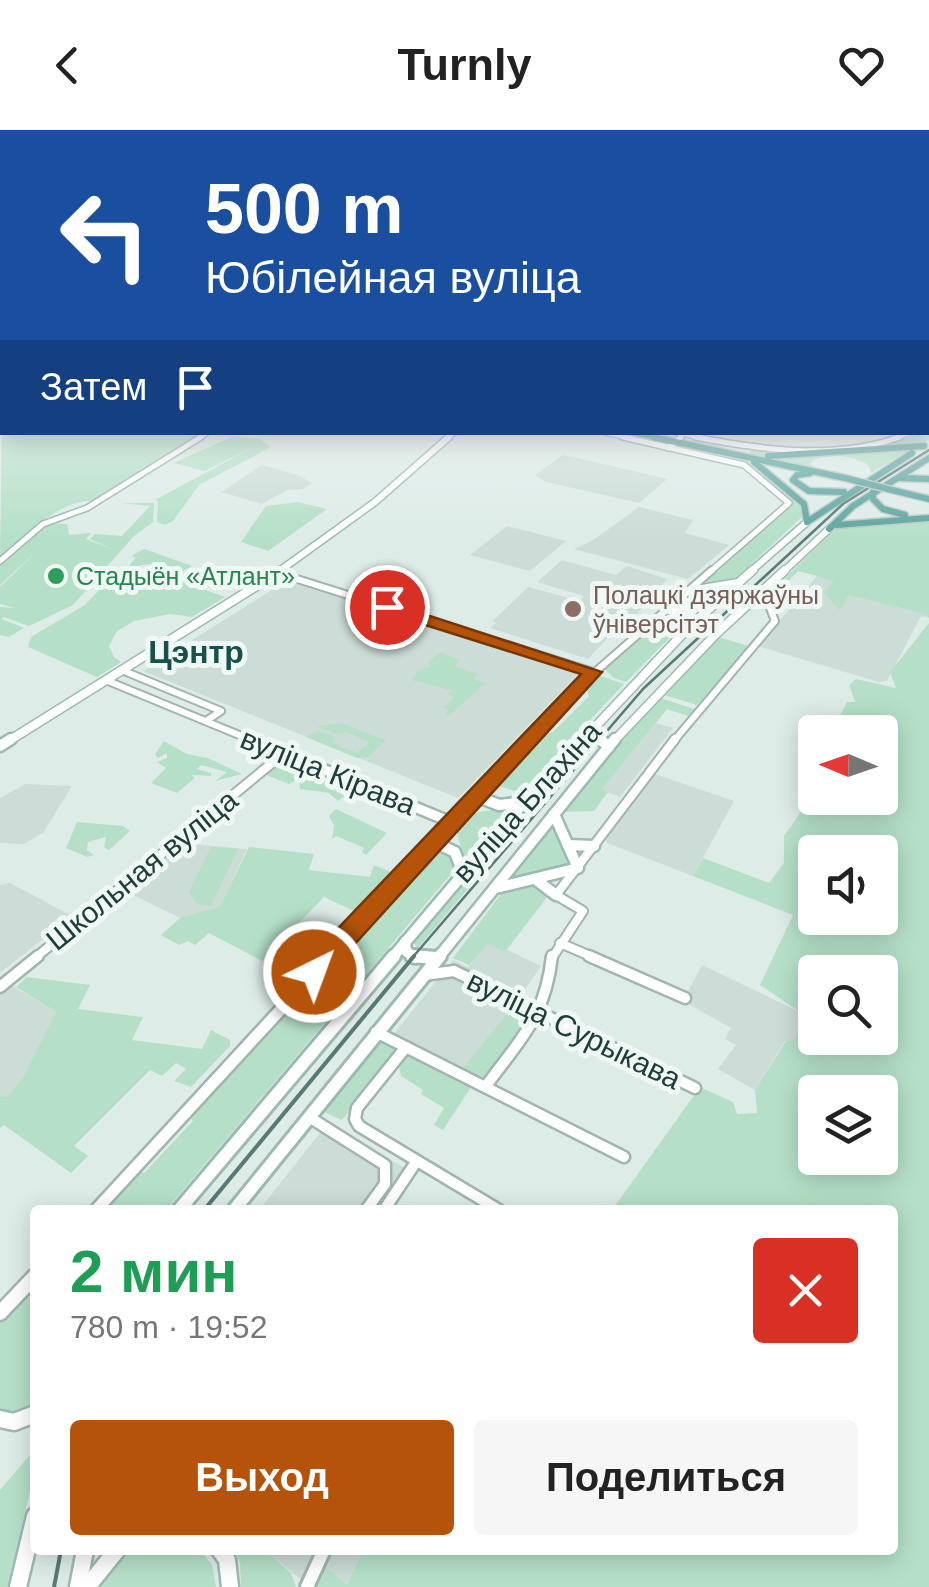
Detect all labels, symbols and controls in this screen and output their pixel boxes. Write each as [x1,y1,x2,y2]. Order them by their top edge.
icon: back [40,38,95,93]
icon: heart [834,38,889,93]
text: Turnly [397,39,532,90]
icon: left [40,170,170,300]
text: 500 m [205,170,403,248]
text: Юбілейная вуліца [205,252,581,303]
icon: arrive [168,360,223,415]
text: Затем [40,366,148,408]
place label: Стадыён «Атлант» [76,562,295,590]
marker: Стадыён «Атлант» [45,565,67,587]
pin [345,565,430,650]
icon: arrive [360,580,415,635]
place label: Полацкі дзяржаўны ўніверсітэт [593,581,819,638]
marker: Полацкі дзяржаўны ўніверсітэт [562,598,584,620]
district label: Цэнтр [148,634,244,670]
street label: вуліца Блахіна [446,714,608,889]
north arrow [798,715,898,815]
map controls [798,715,898,1175]
street label: вуліца Кірава [236,721,421,822]
street label: Школьная вуліца [40,782,244,957]
button: sound [798,835,898,935]
position arrow [262,920,366,1024]
button: search [798,955,898,1055]
street label: вуліца Сурыкава [462,964,687,1096]
button: layers [798,1075,898,1175]
text: 2 мин [70,1238,238,1305]
button: close [753,1238,858,1343]
text: 780 m · 19:52 [70,1309,267,1345]
button: Выход [70,1420,454,1535]
button: Поделиться [474,1420,858,1535]

